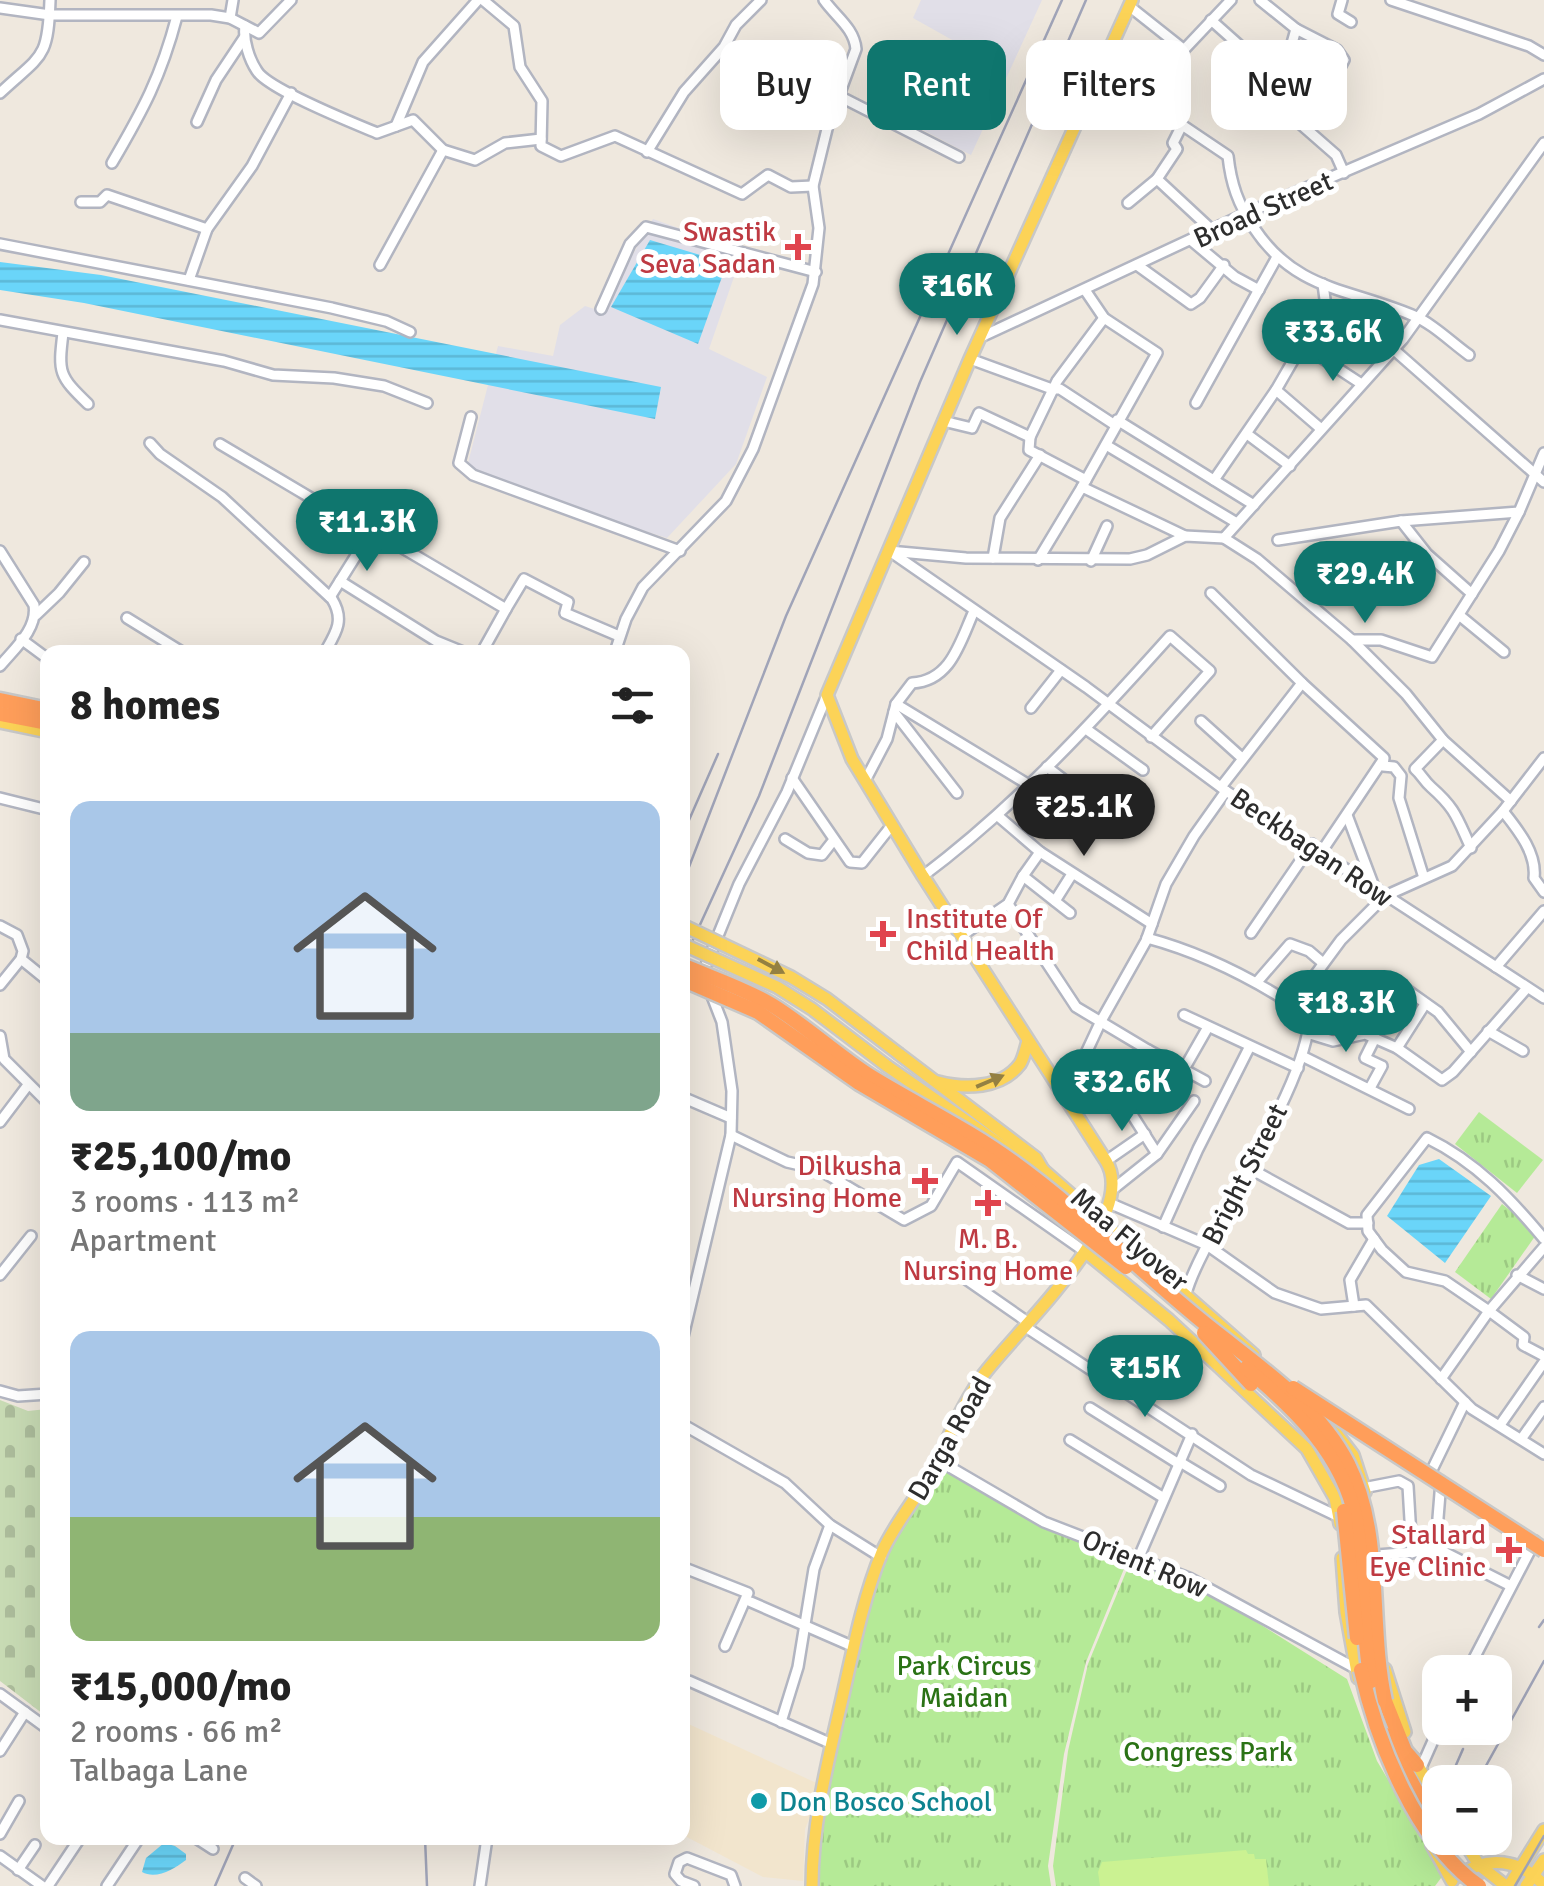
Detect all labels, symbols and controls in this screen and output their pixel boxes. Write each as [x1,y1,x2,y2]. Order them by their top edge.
chip: Buy [720,40,847,130]
chip: Rent [867,40,1006,130]
chip: Filters [1026,40,1191,130]
chip: New [1211,40,1347,130]
street label: Broad Street [1188,164,1339,256]
place label: Swastik Seva Sadan [640,215,776,281]
marker: Swastik Seva Sadan [785,234,811,260]
pin: ₹16K [898,253,1016,338]
text: ₹16K [921,266,993,305]
pin: ₹33.6K [1252,299,1414,384]
text: ₹33.6K [1284,312,1382,351]
pin: ₹11.3K [286,489,448,574]
text: ₹11.3K [318,502,416,541]
pin: ₹29.4K [1284,541,1446,626]
text: ₹29.4K [1316,554,1414,593]
icon: filters [605,678,660,733]
text: 8 homes [70,680,220,731]
pin: ₹25.1K [1003,774,1165,859]
street label: Beckbagan Row [1224,781,1399,915]
text: ₹25.1K [1035,787,1133,826]
icon: home [275,866,455,1046]
place label: Institute Of Child Health [906,902,1055,968]
marker: Institute Of Child Health [870,921,896,947]
one-way arrow [756,958,785,975]
pin: ₹18.3K [1265,970,1427,1055]
text: ₹18.3K [1297,983,1395,1022]
pin: ₹32.6K [1041,1049,1203,1134]
text: ₹32.6K [1073,1062,1171,1101]
one-way arrow [976,1072,1006,1088]
street label: Bright Street [1195,1098,1295,1251]
text: ₹25,100/mo [70,1131,291,1182]
place label: Dilkusha Nursing Home [731,1149,902,1215]
marker: Dilkusha Nursing Home [912,1168,938,1194]
street label: Maa Flyover [1064,1181,1196,1299]
text: 3 rooms · 113 m² [70,1182,300,1221]
marker: M. B. Nursing Home [975,1190,1001,1216]
text: Apartment [70,1221,217,1260]
place label: M. B. Nursing Home [903,1222,1073,1288]
pin: ₹15K [1086,1335,1204,1420]
text: ₹15K [1109,1348,1181,1387]
street label: Darga Road [901,1371,999,1506]
icon: home [275,1396,455,1576]
place label: Stallard Eye Clinic [1369,1518,1486,1584]
street label: Orient Row [1077,1522,1212,1606]
marker: Stallard Eye Clinic [1496,1537,1522,1563]
park label: Park Circus Maidan [897,1649,1032,1715]
map controls [1422,1655,1512,1855]
button: + [1422,1655,1512,1745]
text: ₹15,000/mo [70,1661,291,1712]
text: 2 rooms · 66 m² [70,1712,283,1751]
park label: Congress Park [1123,1735,1293,1769]
text: Talbaga Lane [70,1751,248,1790]
button: − [1422,1765,1512,1855]
place label: Don Bosco School [779,1785,992,1819]
marker: Don Bosco School [748,1790,770,1812]

